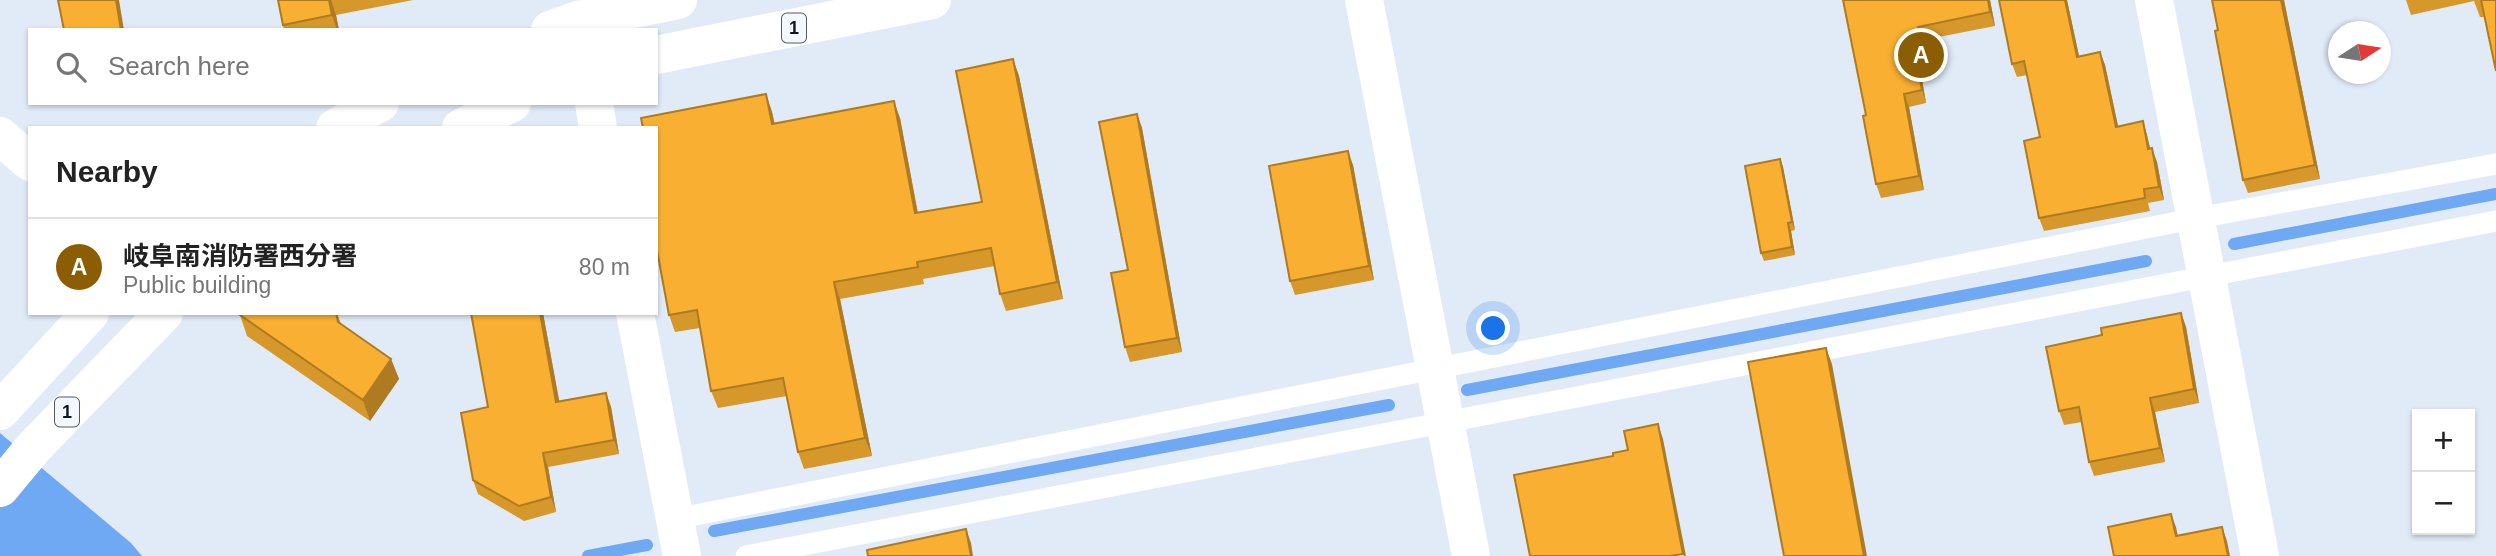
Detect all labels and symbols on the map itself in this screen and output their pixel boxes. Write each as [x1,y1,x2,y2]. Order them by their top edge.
road number: 1 [782,13,806,42]
north arrow [2328,21,2391,84]
pin: A [1898,29,1944,81]
your location [1476,311,1510,345]
road number: 1 [55,398,79,426]

